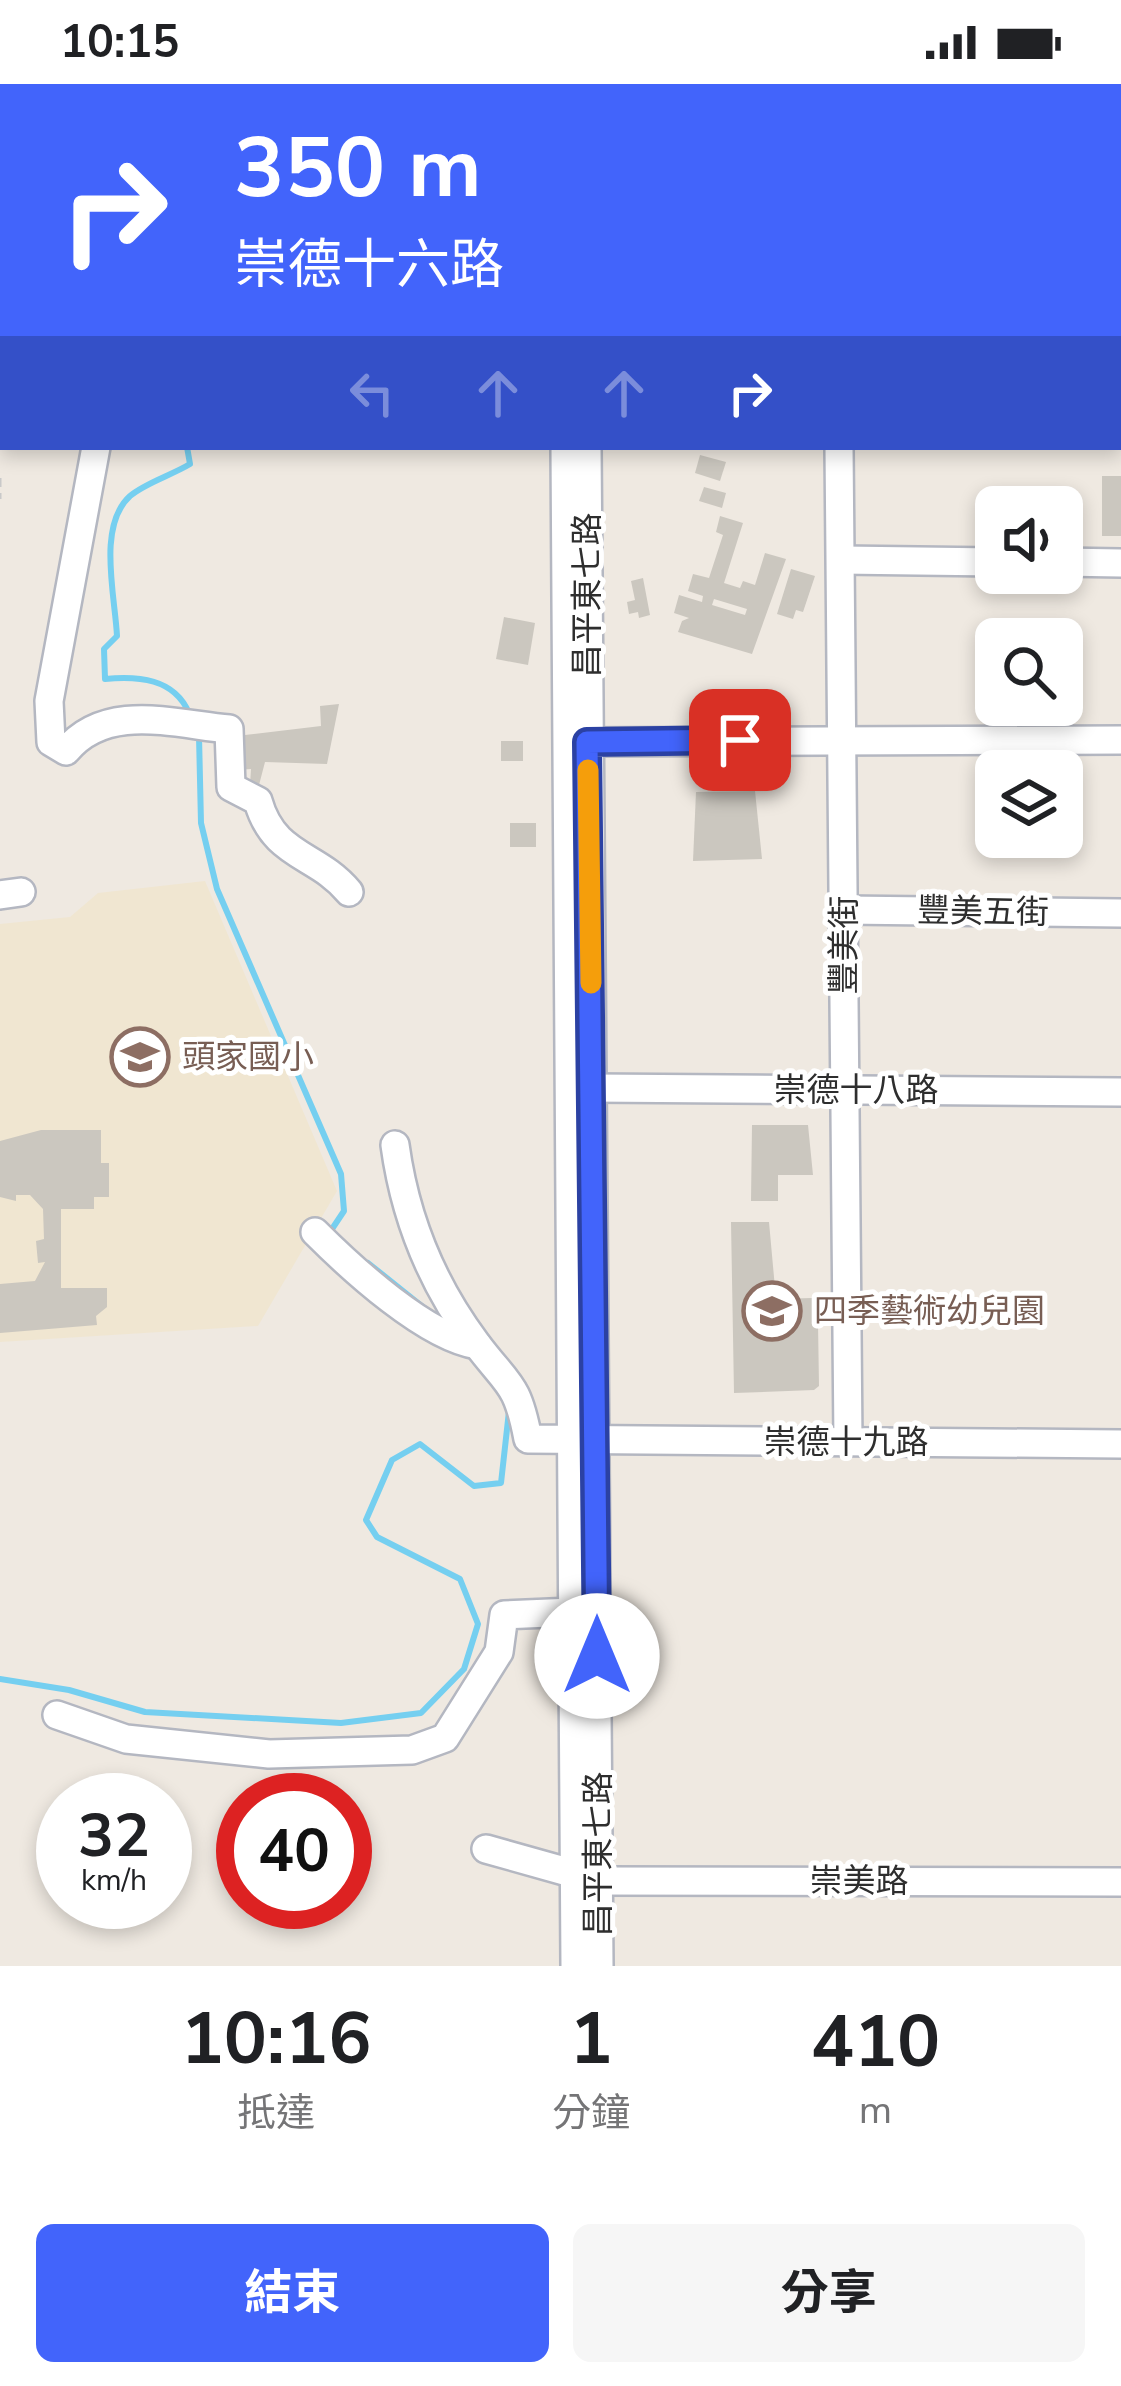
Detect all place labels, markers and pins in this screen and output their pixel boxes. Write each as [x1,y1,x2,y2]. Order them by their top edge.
pin [689,689,791,791]
school or university icon: 頭家國小 [109,1026,171,1088]
place label: 頭家國小 [182,1035,314,1080]
school or university icon: 四季藝術幼兒園 [741,1280,803,1342]
place label: 四季藝術幼兒園 [814,1289,1045,1334]

